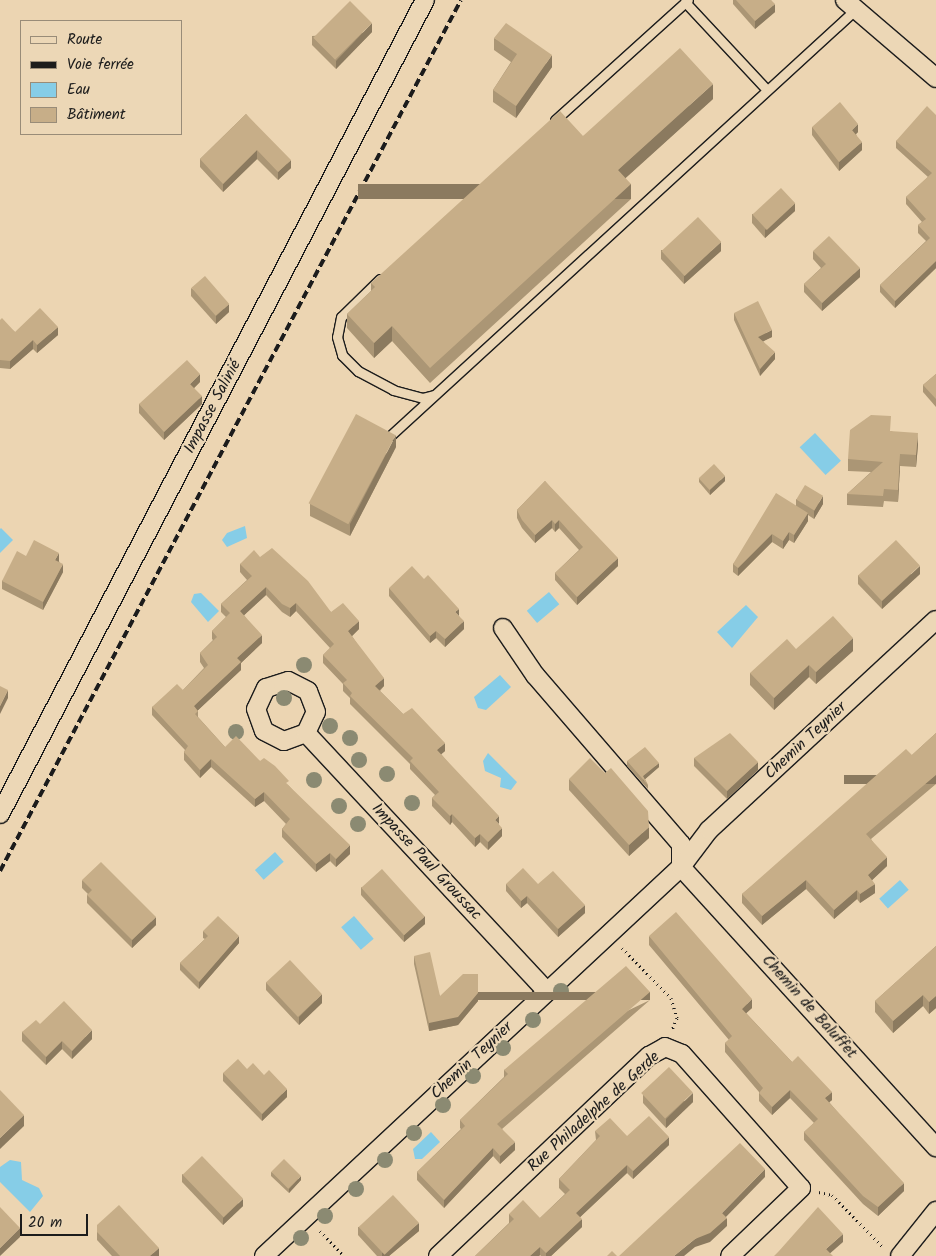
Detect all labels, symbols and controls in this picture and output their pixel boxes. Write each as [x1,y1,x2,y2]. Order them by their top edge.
legend [20,20,182,135]
text: Route [67,28,102,52]
text: Voie ferrée [67,53,134,77]
text: Eau [67,78,90,102]
text: Bâtiment [67,103,126,127]
street label: Impasse Salinié [180,357,246,457]
street label: Chemin Teynier [761,698,851,784]
street label: Impasse Paul Groussac [367,800,485,924]
street label: Chemin de Baluffet [757,951,861,1063]
street label: Chemin Teynier [427,1018,517,1104]
street label: Rue Philadelphe de Gerde [524,1048,664,1176]
scale bar [22,1204,90,1236]
text: 20 m [28,1211,62,1235]

